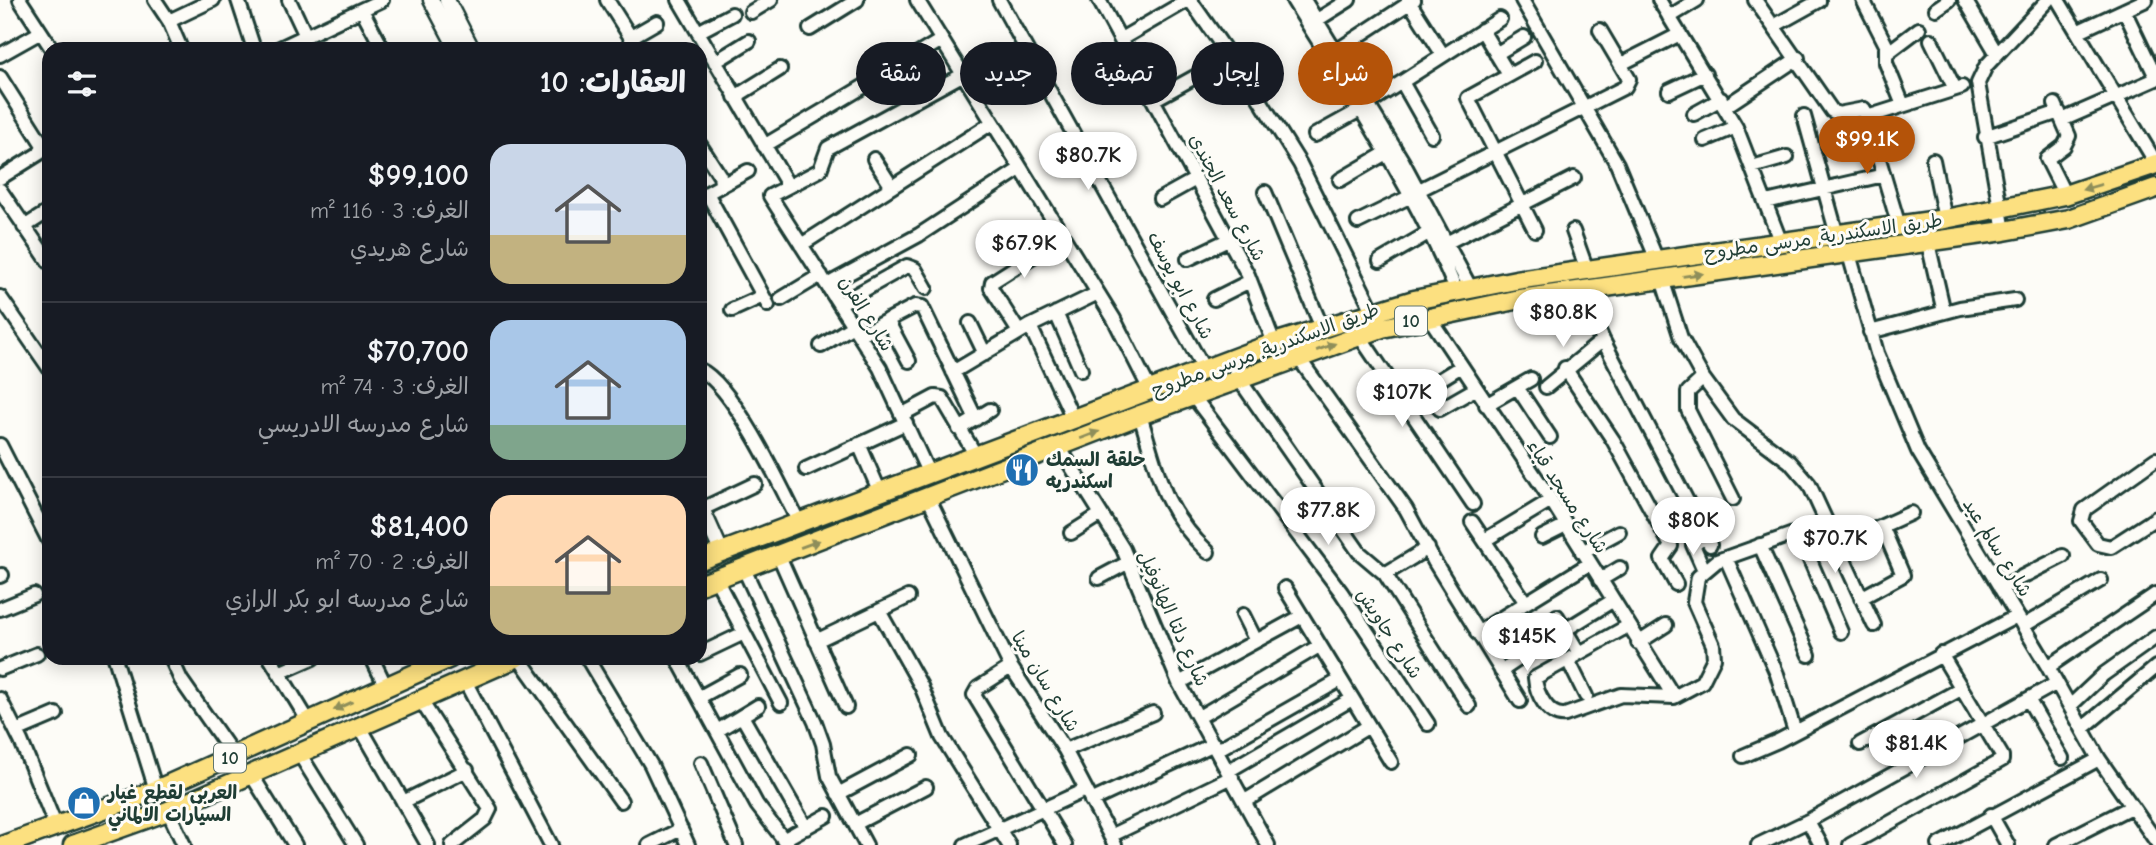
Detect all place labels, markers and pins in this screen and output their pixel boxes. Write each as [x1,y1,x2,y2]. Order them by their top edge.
pin: $99.1K [1810,116,1924,176]
pin: $80.7K [1031,132,1145,192]
pin: $67.9K [967,220,1081,280]
pin: $80.8K [1506,290,1620,349]
pin: $107K [1353,370,1451,429]
place label: حلقة السمك اسكندريه [1046,449,1146,493]
restaurant icon: حلقة السمك اسكندريه [1003,451,1041,489]
pin: $77.8K [1271,488,1385,547]
pin: $80K [1652,498,1734,557]
pin: $70.7K [1778,516,1892,575]
pin: $145K [1478,614,1576,673]
pin: $81.4K [1859,720,1973,780]
place label: العربي لقطع غيار السيارات الالماني [106,782,237,831]
shop icon: العربي لقطع غيار السيارات الالماني [65,784,103,822]

